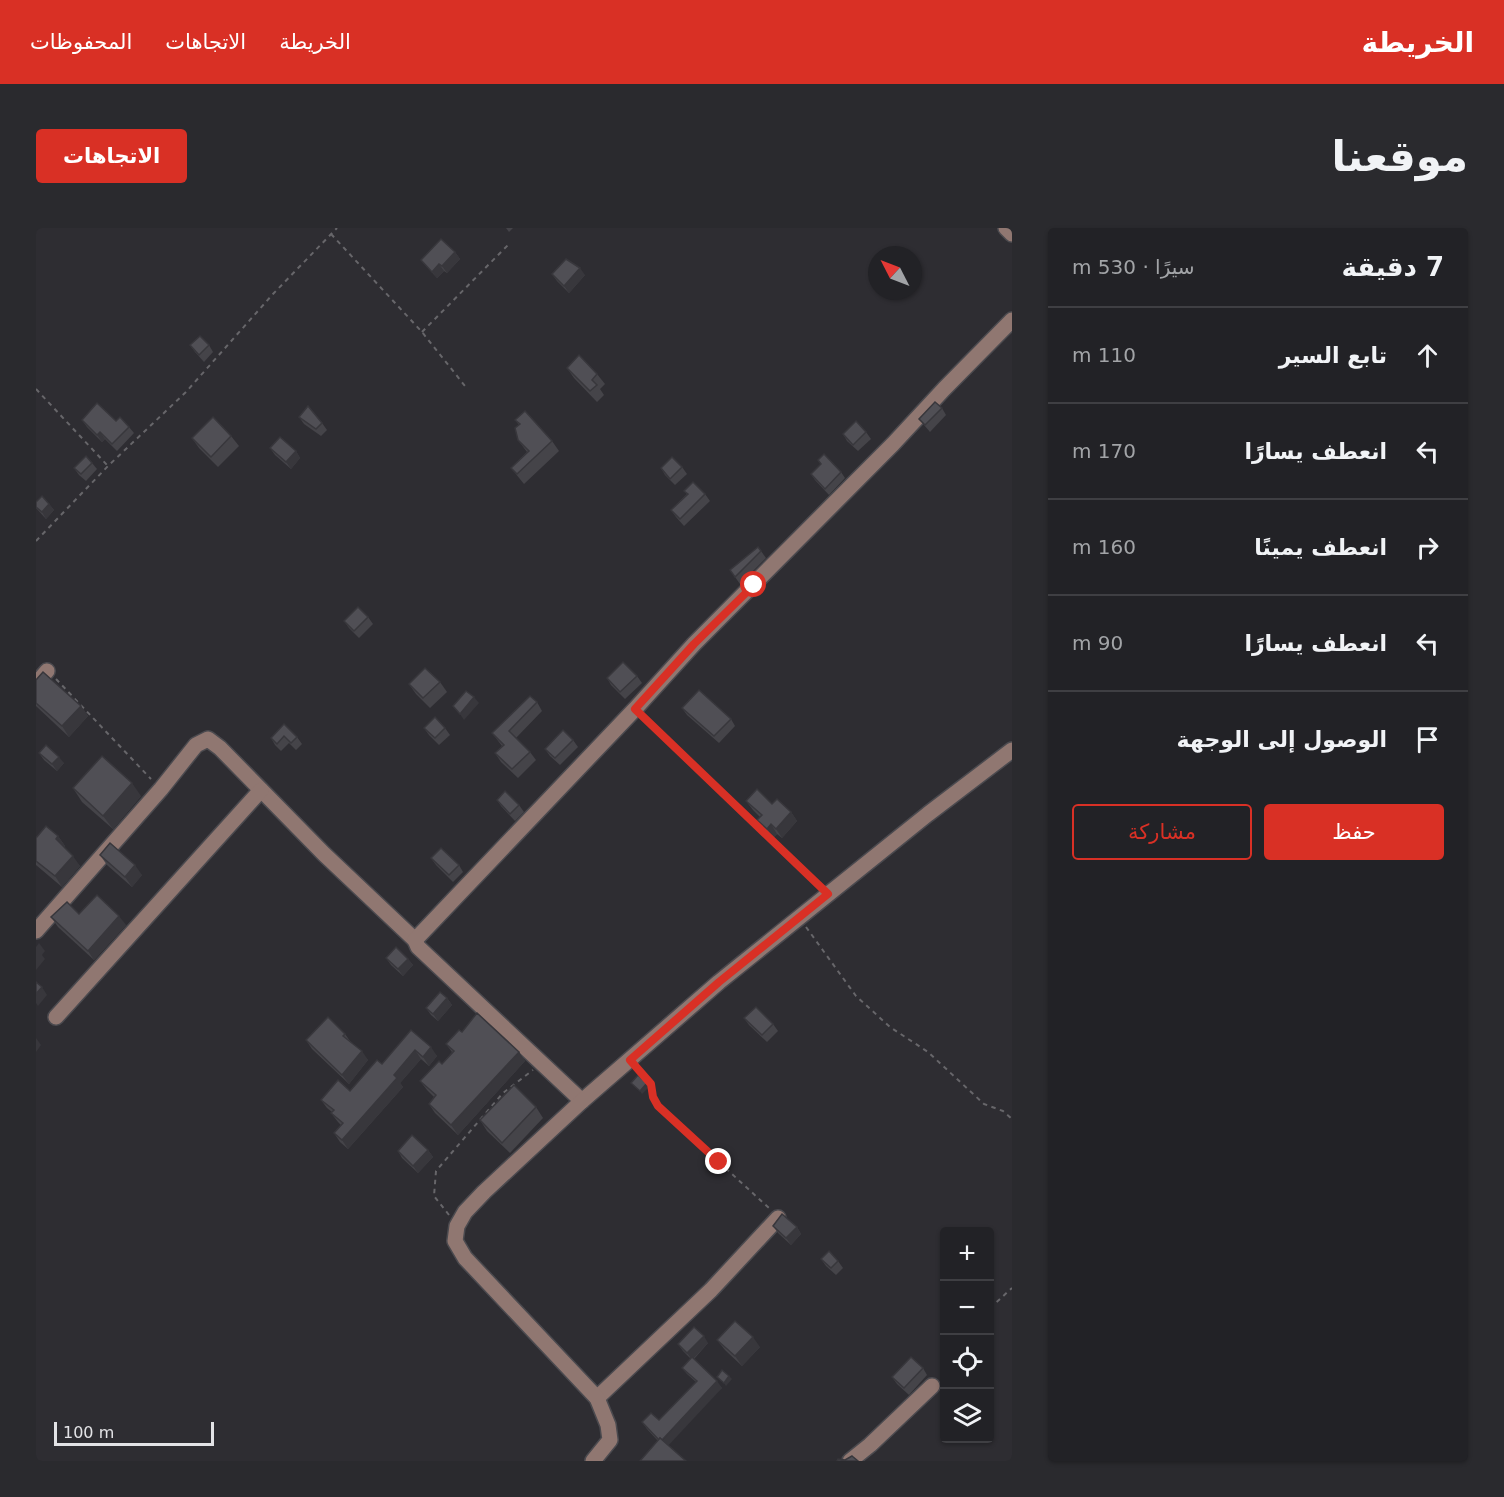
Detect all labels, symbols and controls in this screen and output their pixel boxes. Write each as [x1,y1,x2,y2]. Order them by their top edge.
text: الخريطة [1362,26,1474,59]
text: المحفوظات [30,30,132,54]
text: الاتجاهات [165,30,246,54]
text: الخريطة [279,30,351,54]
button: الاتجاهات [36,129,187,183]
text: موقعنا [1332,132,1468,181]
north arrow [868,246,922,300]
text: 7 دقيقة [1341,252,1444,282]
text: سيرًا · 530 m [1072,255,1195,279]
icon: ahead [1411,339,1444,372]
text: 110 m [1072,343,1136,367]
text: تابع السير [1279,343,1387,368]
icon: left [1411,435,1444,468]
text: 170 m [1072,439,1136,463]
text: انعطف يسارًا [1244,439,1387,464]
icon: right [1411,531,1444,564]
text: 160 m [1072,535,1136,559]
text: انعطف يمينًا [1254,535,1387,560]
route start [740,571,766,597]
icon: left [1411,627,1444,660]
text: 90 m [1072,631,1123,655]
text: انعطف يسارًا [1244,631,1387,656]
icon: arrive [1411,723,1444,756]
text: الوصول إلى الوجهة [1177,727,1387,752]
button: مشاركة [1072,804,1252,860]
button: حفظ [1264,804,1444,860]
route end [705,1148,731,1174]
map controls [940,1227,994,1443]
button: + [940,1227,994,1281]
button: − [940,1281,994,1335]
button: locate [940,1335,994,1389]
button: layers [940,1389,994,1443]
scale bar [54,1419,214,1446]
text: 100 m [63,1423,114,1442]

